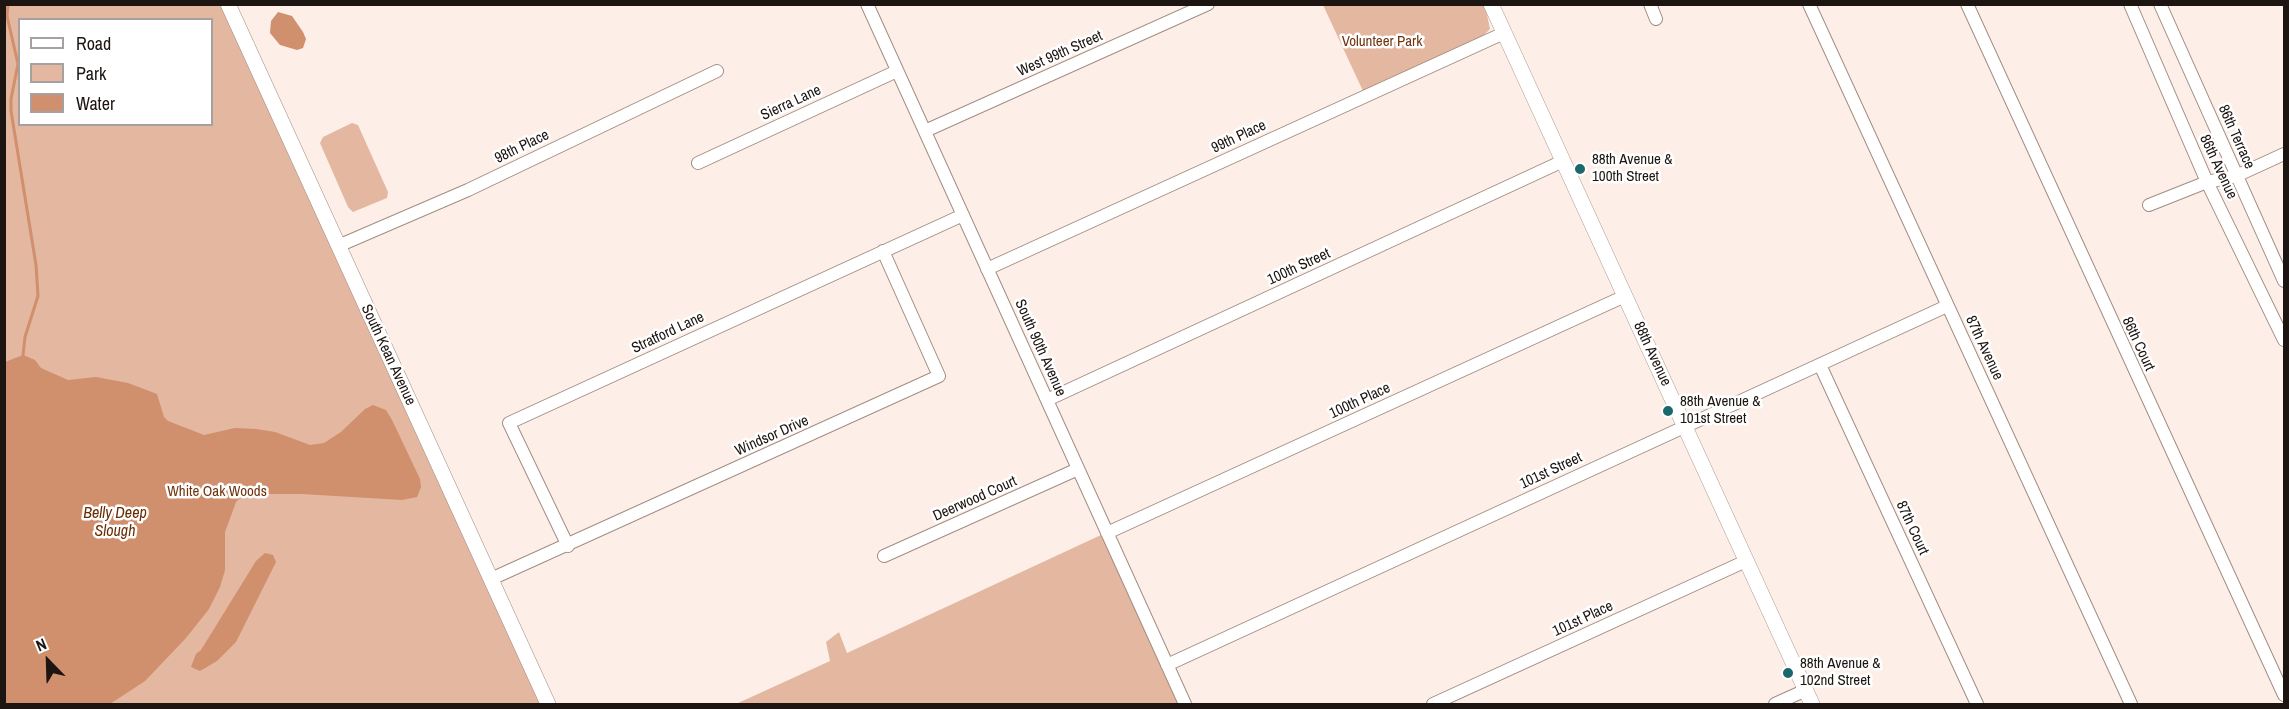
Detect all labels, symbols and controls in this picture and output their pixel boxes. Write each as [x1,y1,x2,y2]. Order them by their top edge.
legend [18,18,213,126]
street label: West 99th Street [1015,27,1105,81]
text: Road [76,31,111,56]
park label: Volunteer Park [1342,33,1422,51]
text: Park [76,61,106,86]
street label: Sierra Lane [758,81,824,125]
text: Water [76,91,115,116]
street label: 86th Terrace [2214,102,2258,172]
street label: 99th Place [1209,117,1269,157]
street label: 98th Place [492,126,552,168]
street label: 86th Avenue [2195,132,2241,202]
place label: 88th Avenue & 100th Street [1592,151,1672,186]
marker: 88th Avenue & 100th Street [1573,162,1587,176]
street label: 100th Street [1265,245,1333,289]
street label: South 90th Avenue [1011,297,1069,399]
street label: South Kean Avenue [357,302,419,408]
street label: Stratford Lane [629,308,707,358]
street label: 87th Avenue [1961,313,2007,383]
street label: 86th Court [2118,314,2158,374]
street label: 88th Avenue [1629,319,1675,389]
street label: 100th Place [1327,379,1393,423]
place label: 88th Avenue & 101st Street [1680,393,1760,428]
marker: 88th Avenue & 101st Street [1661,404,1675,418]
street label: Windsor Drive [732,412,812,460]
street label: 101st Street [1517,449,1585,493]
street label: Deerwood Court [930,473,1020,525]
park label: White Oak Woods [167,483,267,501]
street label: 87th Court [1892,498,1932,558]
water label: Belly Deep Slough [83,504,147,542]
street label: 101st Place [1550,597,1616,641]
north arrow [18,631,78,691]
text: N [32,632,50,656]
place label: 88th Avenue & 102nd Street [1800,655,1880,690]
marker: 88th Avenue & 102nd Street [1781,666,1795,680]

